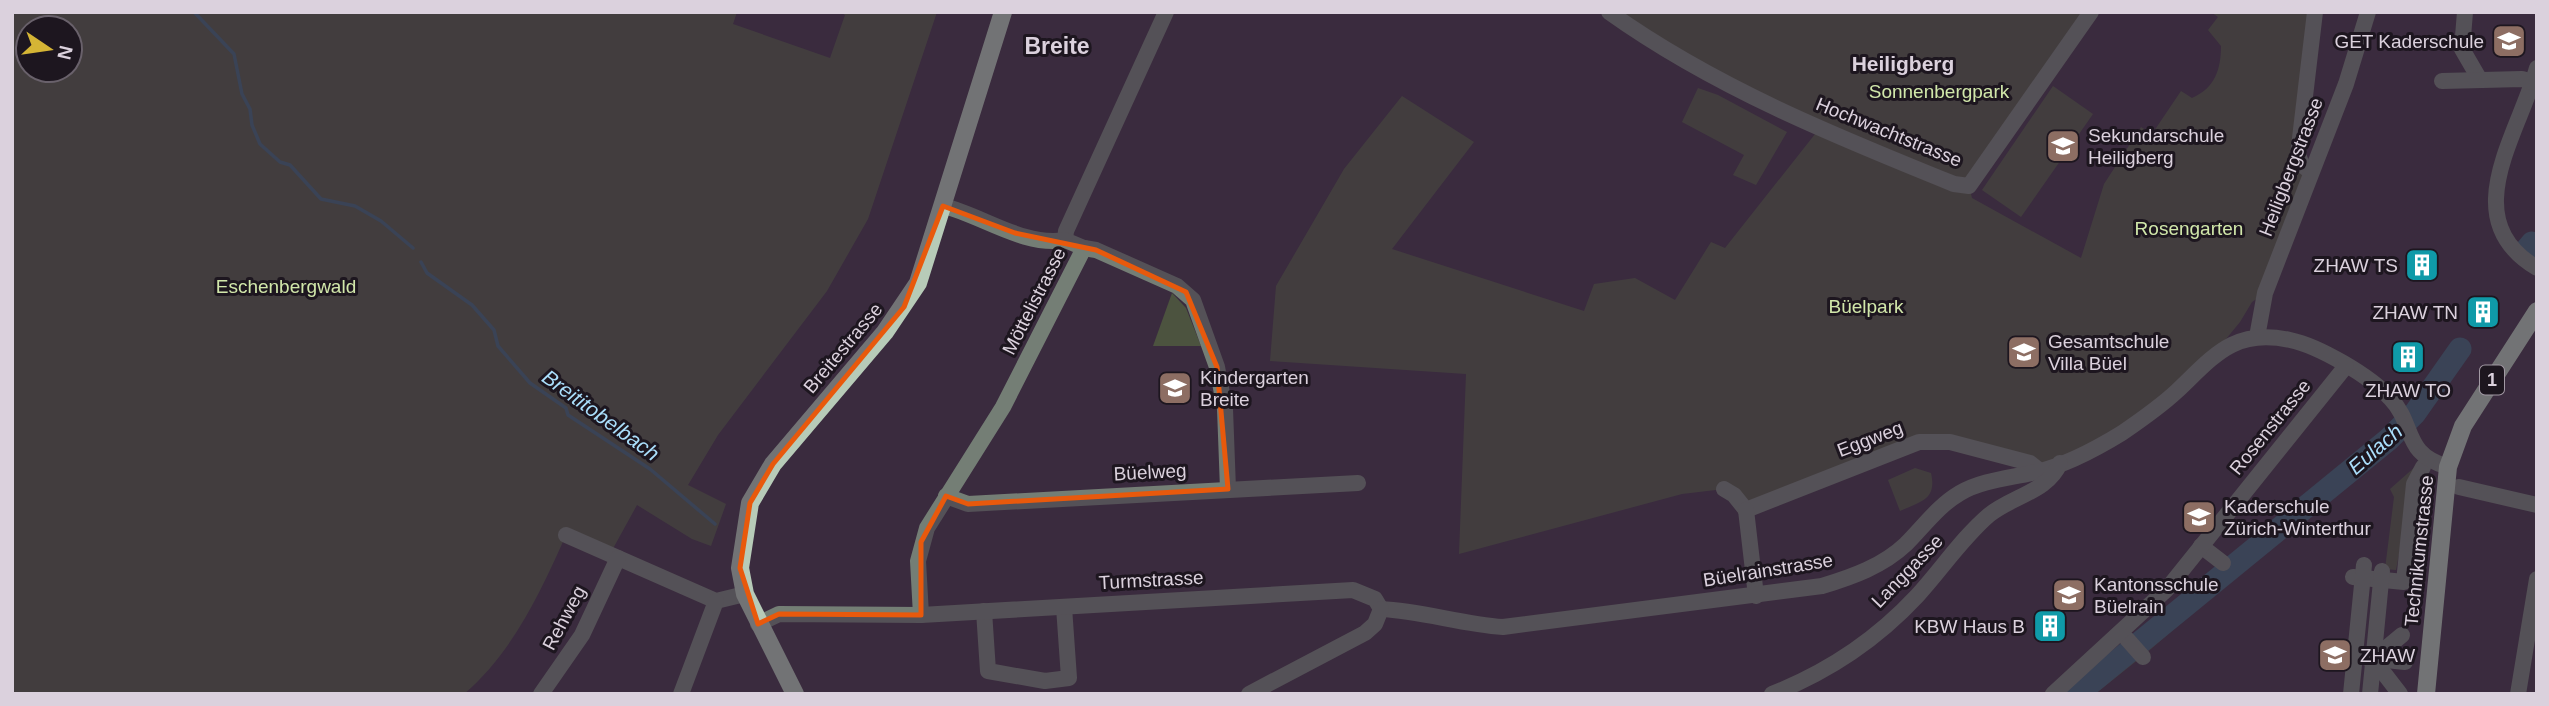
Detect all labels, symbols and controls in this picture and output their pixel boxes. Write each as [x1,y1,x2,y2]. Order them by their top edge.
north arrow [14,14,84,84]
school or university icon: GET Kaderschule [2490,22,2528,60]
place label: GET Kaderschule [2334,31,2484,52]
district label: Breite [1024,33,1090,59]
text: N [53,44,77,62]
district label: Heiligberg [1852,52,1954,75]
park label: Sonnenbergpark [1869,81,2010,102]
street label: Hochwachtstrasse [1813,93,1965,171]
street label: Heiligbergstrasse [2255,95,2327,239]
place label: Sekundarschule Heiligberg [2088,125,2224,168]
school or university icon: Sekundarschule Heiligberg [2044,127,2082,165]
park label: Rosengarten [2135,218,2243,239]
street label: Möttelistrasse [998,244,1070,358]
building icon: ZHAW TS [2403,246,2441,284]
place label: ZHAW TS [2314,255,2398,276]
park label: Eschenbergwald [216,276,356,297]
building icon: ZHAW TN [2464,293,2502,331]
park label: Büelpark [1829,296,1904,317]
street label: Breitestrasse [799,299,887,397]
place label: ZHAW TN [2373,302,2458,323]
place label: Gesamtschule Villa Büel [2048,331,2169,374]
school or university icon: Gesamtschule Villa Büel [2005,333,2043,371]
building icon: ZHAW TO [2389,338,2427,376]
water label: Breititobelbach [538,365,664,465]
road number: 1 [2480,366,2504,394]
place label: Kindergarten Breite [1200,367,1309,410]
school or university icon: Kindergarten Breite [1156,369,1194,407]
street label: Rosenstrasse [2225,375,2315,479]
place label: ZHAW TO [2365,380,2451,401]
street label: Eggweg [1834,417,1906,461]
water label: Eulach [2343,419,2407,479]
street label: Büelweg [1113,460,1187,484]
street label: Technikumstrasse [2401,474,2437,628]
place label: Kaderschule Zürich-Winterthur [2224,496,2371,539]
school or university icon: Kaderschule Zürich-Winterthur [2180,498,2218,536]
street label: Langgasse [1867,530,1947,612]
street label: Büelrainstrasse [1702,549,1834,591]
street label: Turmstrasse [1098,567,1204,593]
place label: Kantonsschule Büelrain [2094,574,2219,617]
school or university icon: Kantonsschule Büelrain [2050,576,2088,614]
street label: Rehweg [538,582,590,654]
building icon: KBW Haus B [2031,607,2069,645]
place label: KBW Haus B [1914,616,2025,637]
school or university icon: ZHAW [2316,636,2354,674]
place label: ZHAW [2360,645,2415,666]

